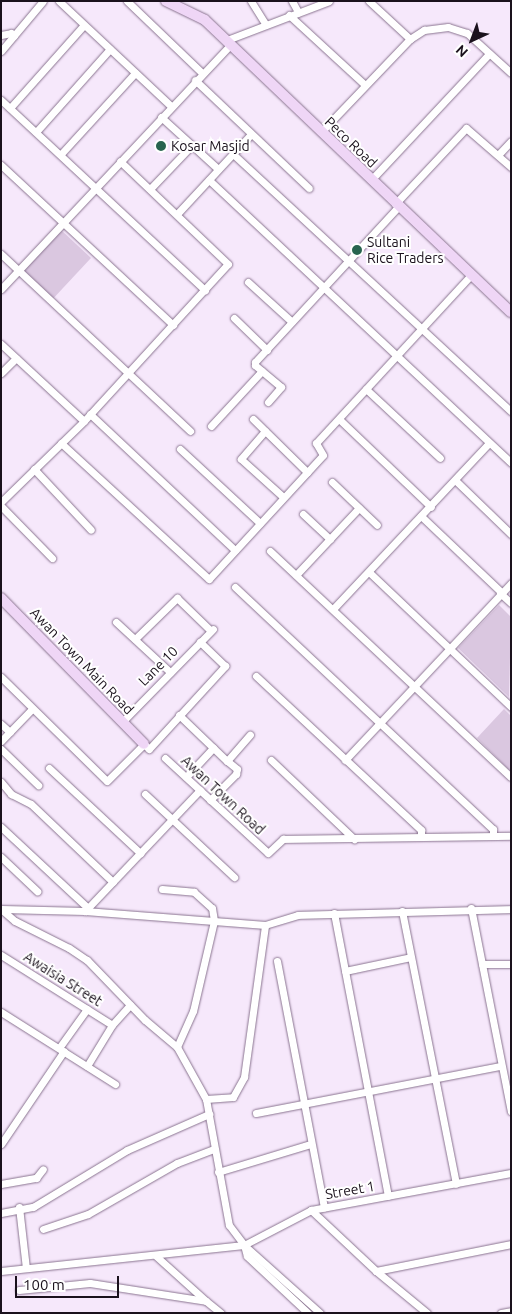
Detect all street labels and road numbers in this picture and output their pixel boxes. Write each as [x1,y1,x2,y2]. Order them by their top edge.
street label: Peco Road [321,113,381,171]
street label: Awan Town Main Road [27,604,137,718]
street label: Lane 10 [135,643,181,689]
street label: Awan Town Road [178,752,268,838]
street label: Awaisia Street [21,948,105,1010]
street label: Street 1 [324,1177,376,1203]

